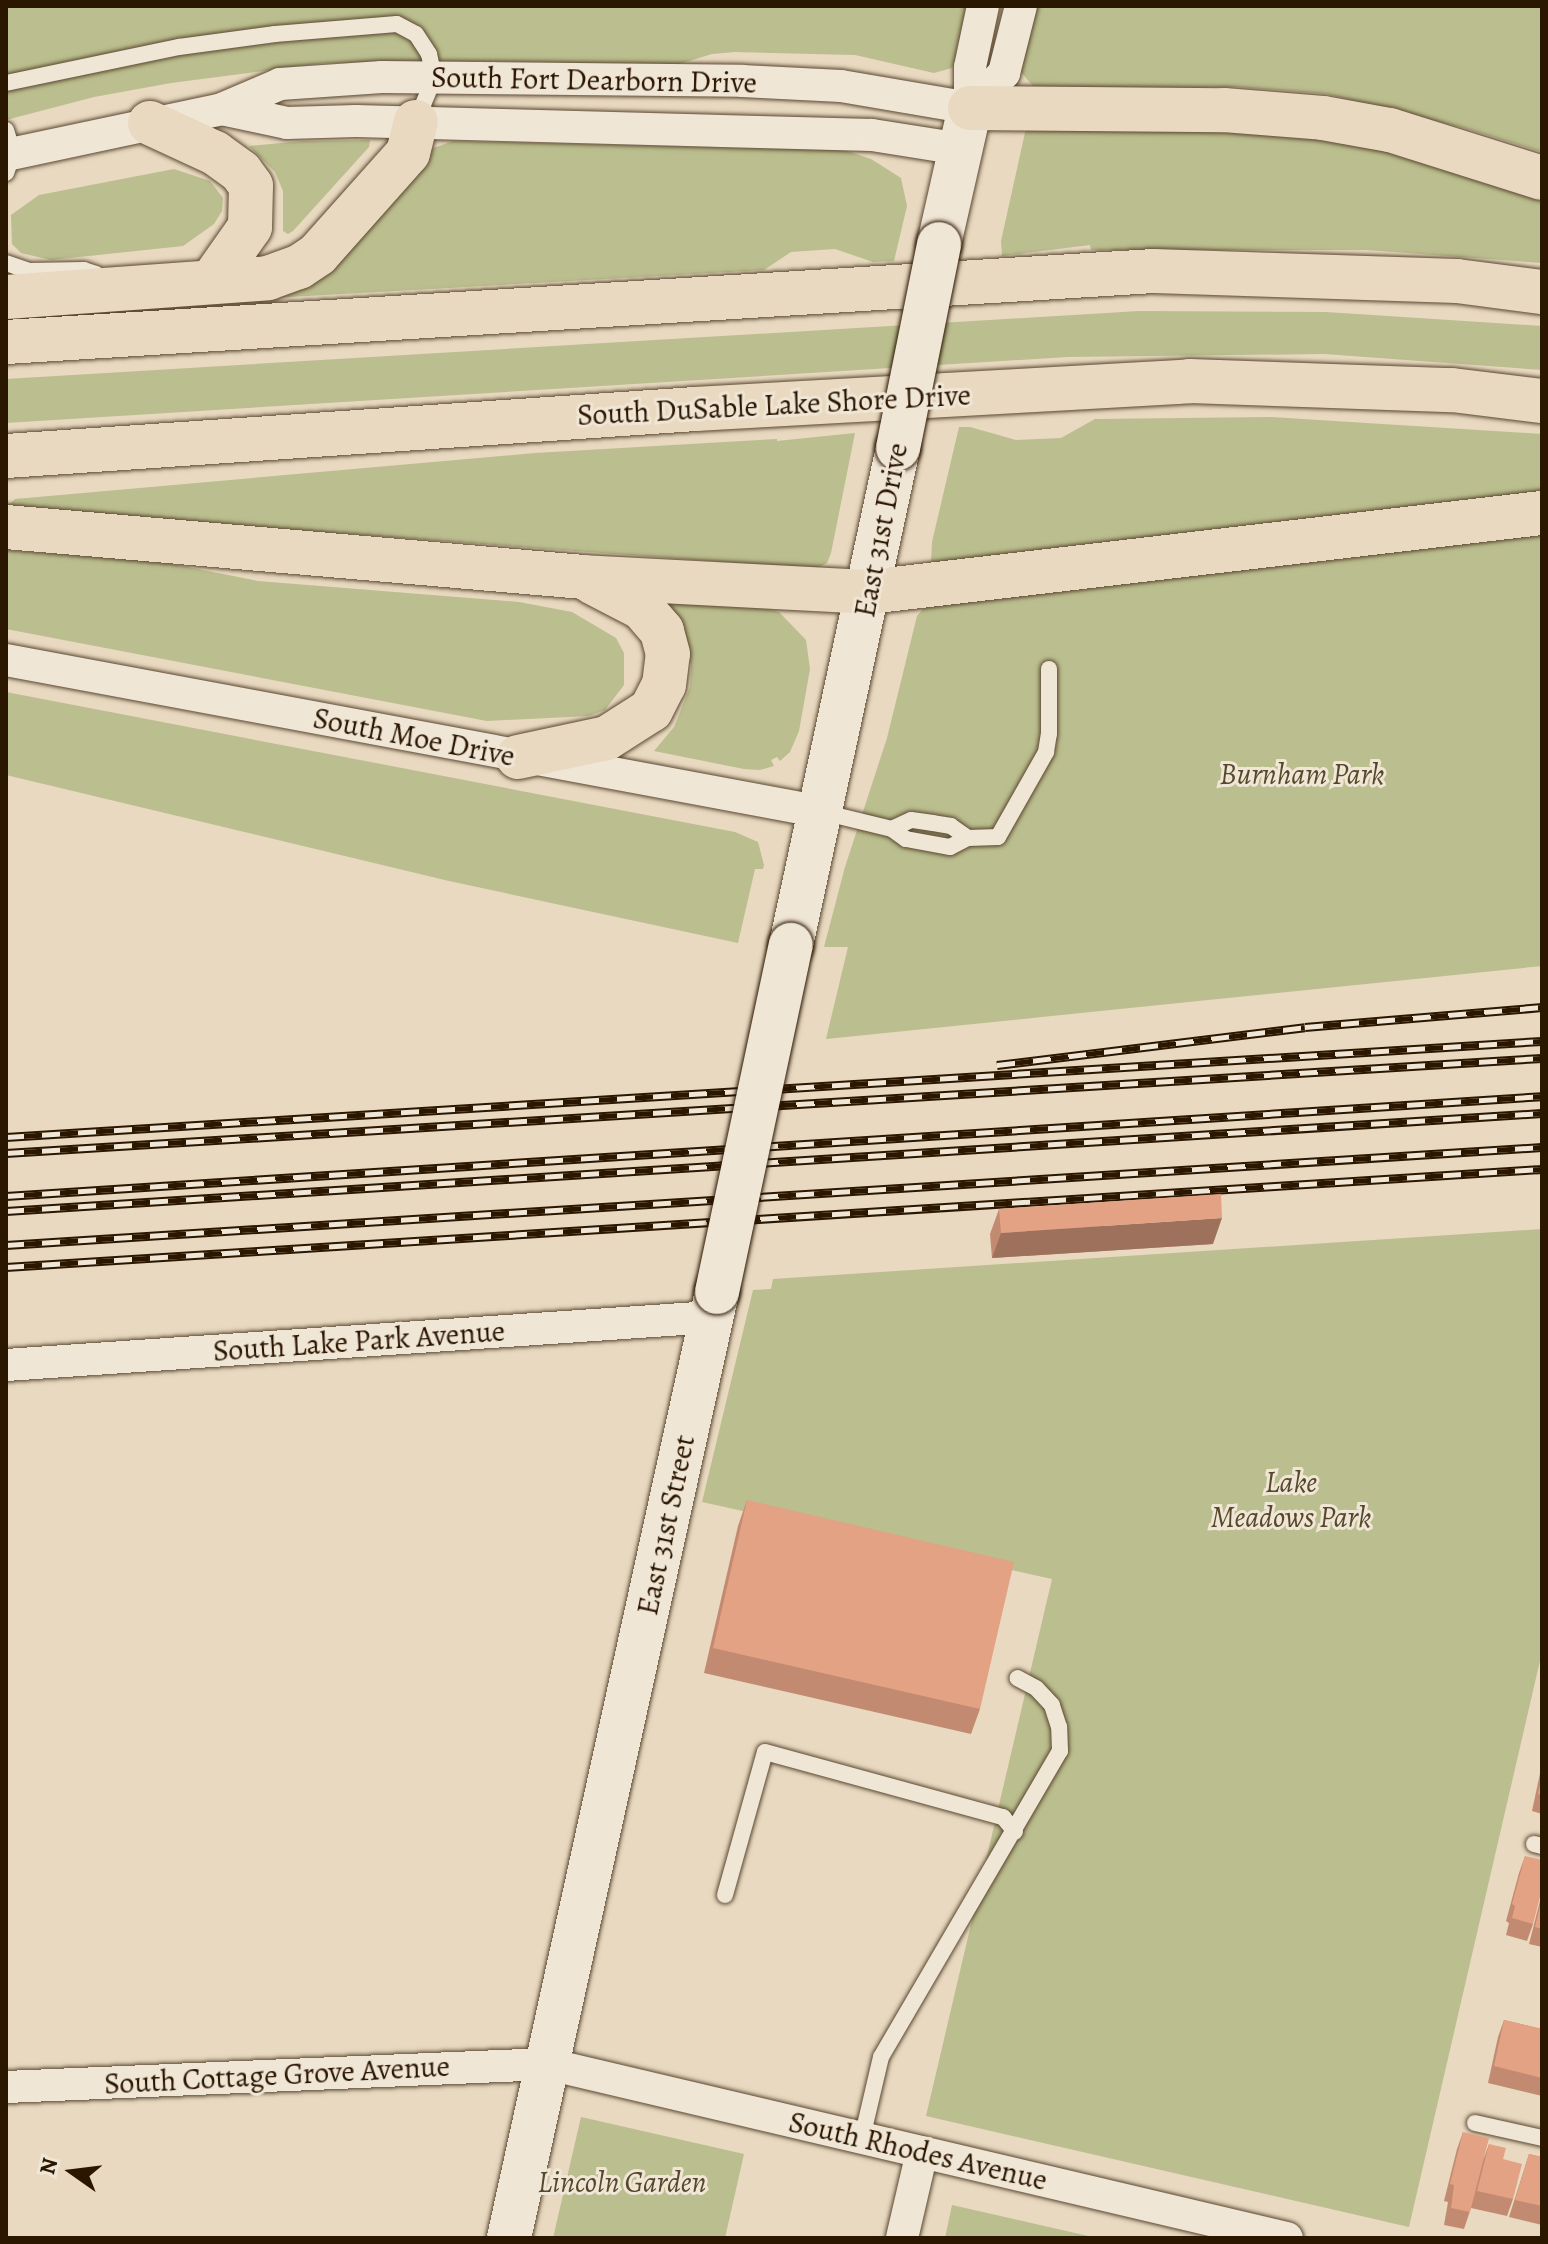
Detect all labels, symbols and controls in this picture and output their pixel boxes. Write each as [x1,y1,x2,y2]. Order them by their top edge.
street label: South Fort Dearborn Drive [431,59,757,101]
street label: South DuSable Lake Shore Drive [576,377,972,433]
street label: East 31st Drive [846,440,916,620]
street label: South Moe Drive [310,700,518,774]
park label: Burnham Park [1220,756,1384,792]
street label: South Lake Park Avenue [212,1313,506,1369]
street label: East 31st Street [629,1432,703,1618]
park label: Lake Meadows Park [1211,1464,1371,1534]
street label: South Cottage Grove Avenue [103,2048,451,2102]
street label: South Rhodes Avenue [785,2104,1051,2198]
north arrow [32,2132,112,2212]
text: N [32,2155,65,2178]
park label: Lincoln Garden [538,2164,706,2200]

